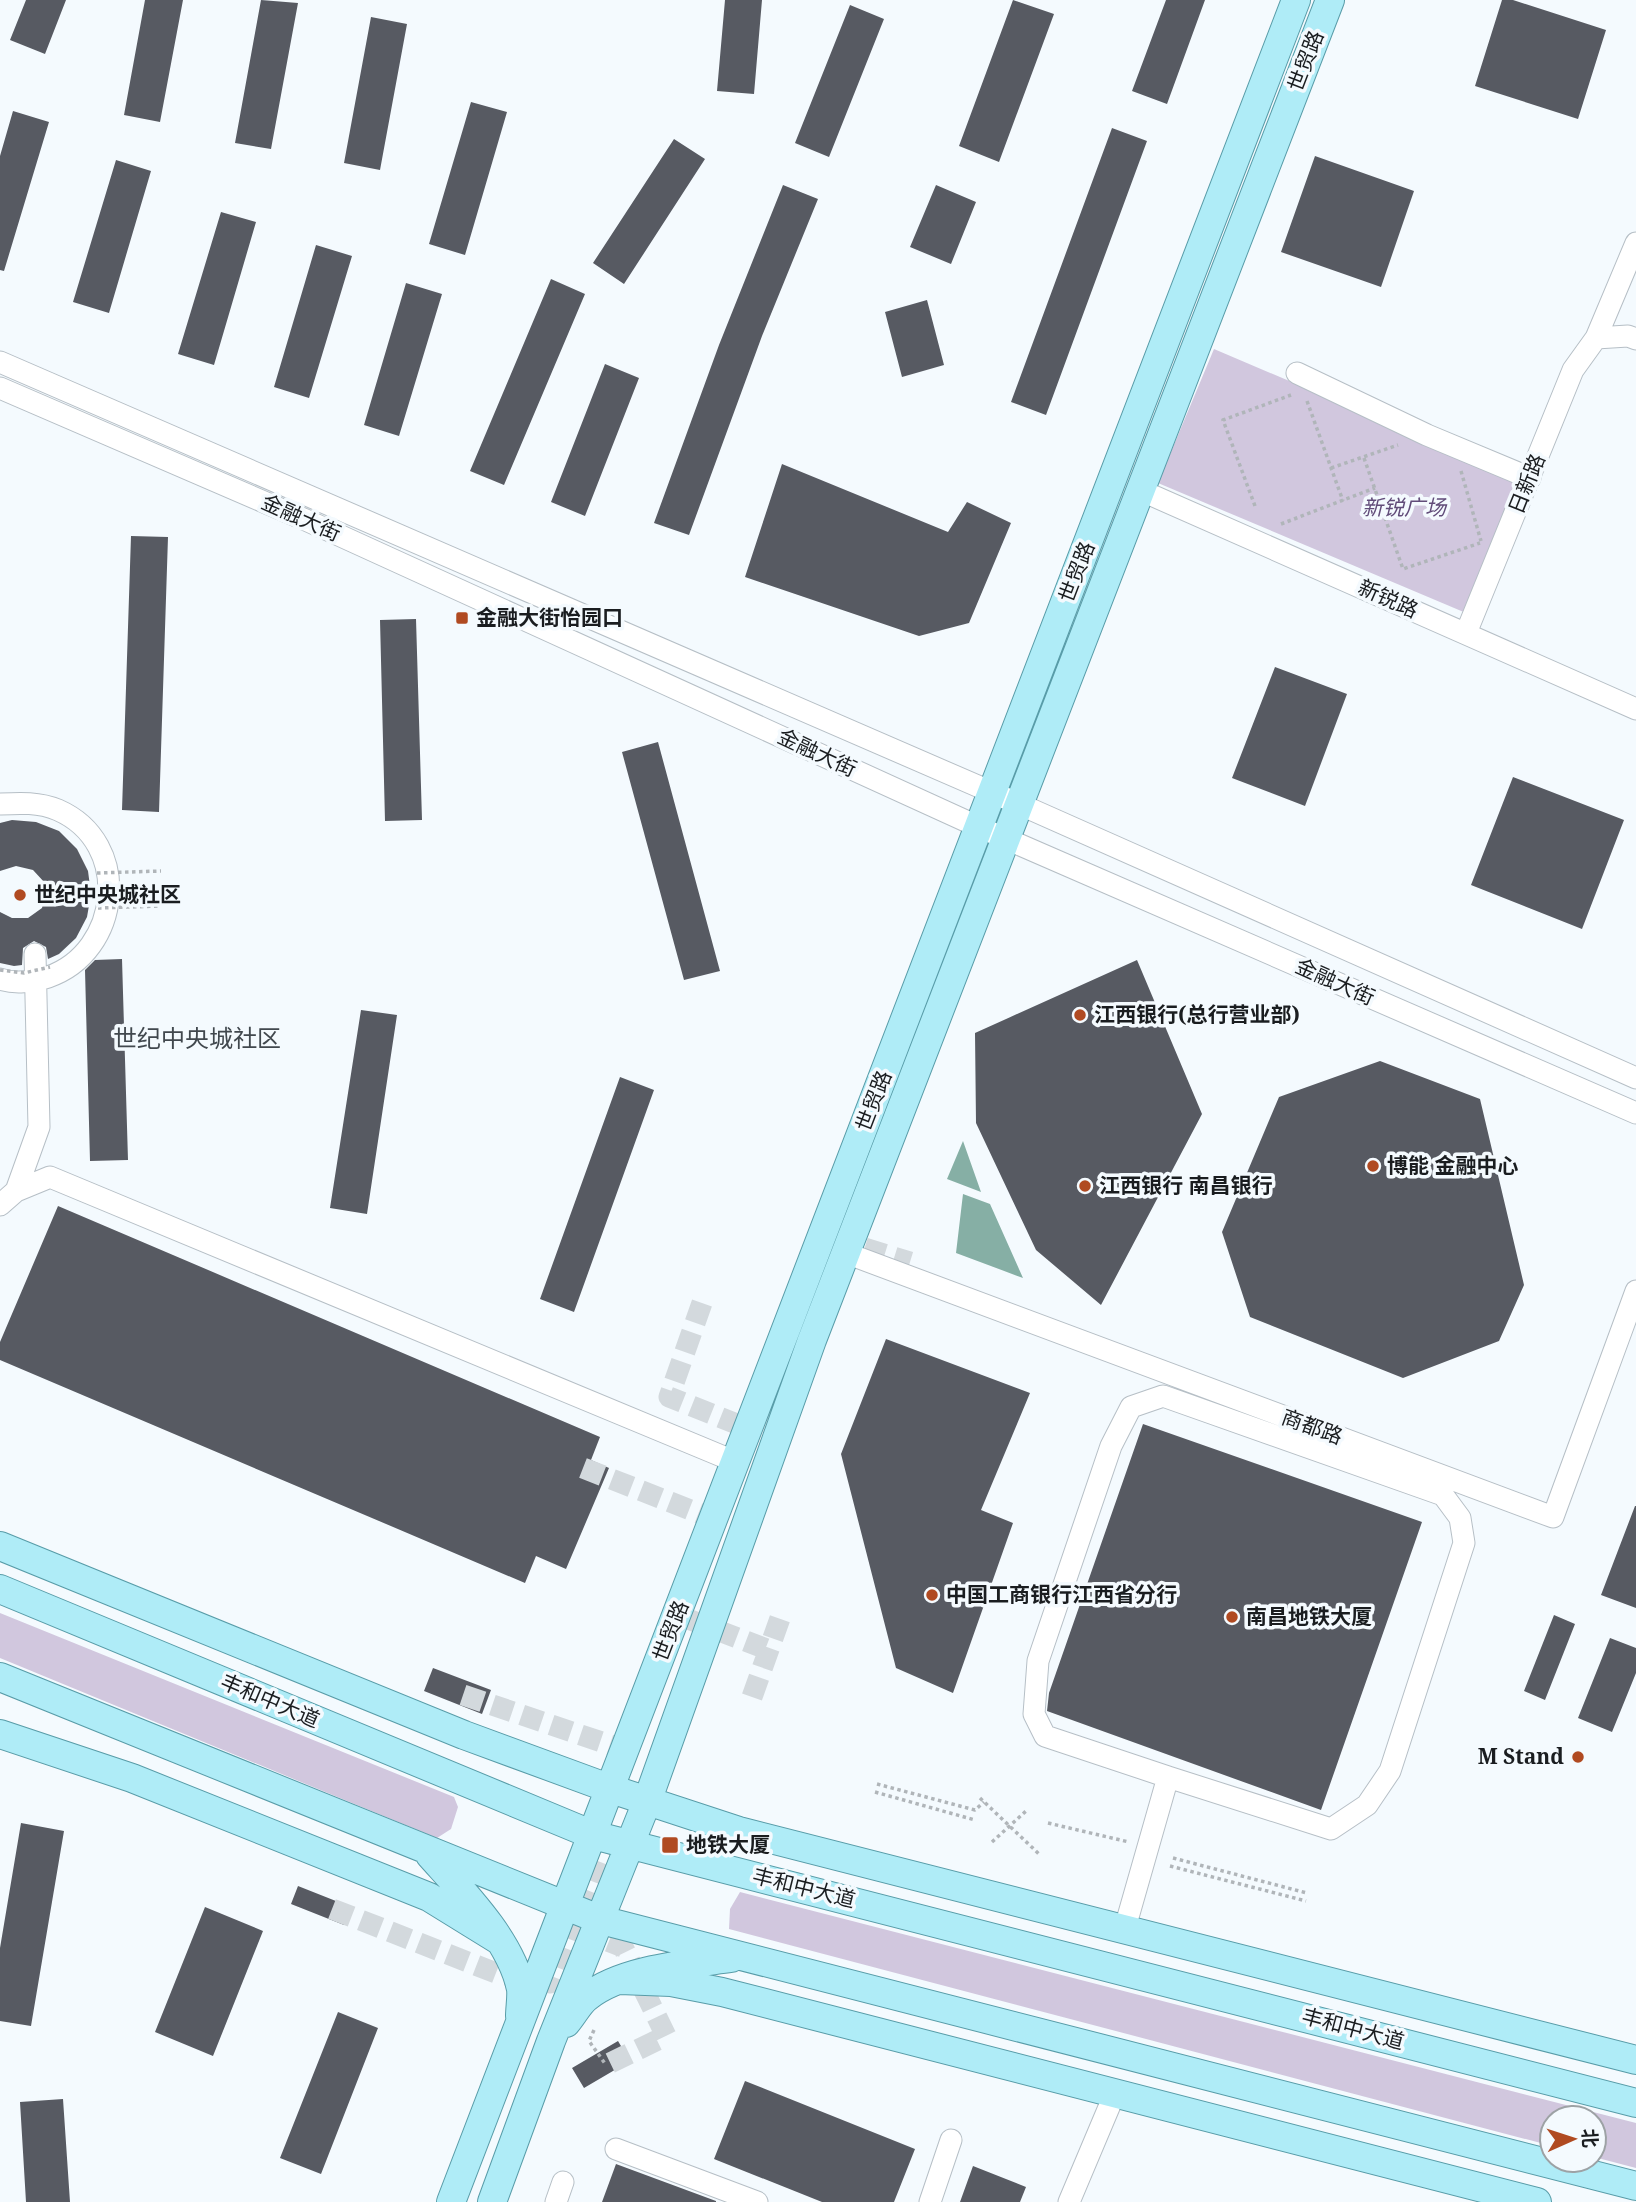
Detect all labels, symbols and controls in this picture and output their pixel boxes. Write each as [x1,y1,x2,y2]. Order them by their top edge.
street label: 世贸路 [1281,26,1329,95]
street label: 日新路 [1501,449,1551,518]
street label: 金融大街 [257,487,345,547]
park label: 新锐广场 [1362,493,1448,521]
street label: 世贸路 [1052,537,1100,606]
street label: 新锐路 [1354,572,1423,624]
place label: 金融大街怡园口 [476,603,623,631]
marker: 金融大街怡园口 [454,610,470,626]
street label: 金融大街 [773,722,861,783]
place label: 世纪中央城社区 [34,880,181,908]
marker: 世纪中央城社区 [12,887,28,903]
street label: 金融大街 [1291,951,1379,1011]
place label: 江西银行(总行营业部) [1094,1000,1300,1028]
marker: 江西银行(总行营业部) [1072,1007,1088,1023]
district label: 世纪中央城社区 [113,1021,281,1054]
street label: 世贸路 [849,1066,897,1135]
place label: 博能 金融中心 [1387,1151,1518,1179]
marker: 博能 金融中心 [1365,1158,1381,1174]
place label: 江西银行 南昌银行 [1099,1171,1272,1199]
marker: 江西银行 南昌银行 [1077,1178,1093,1194]
street label: 商都路 [1278,1402,1347,1450]
place label: 中国工商银行江西省分行 [946,1580,1177,1608]
marker: 中国工商银行江西省分行 [924,1587,940,1603]
street label: 世贸路 [646,1596,694,1665]
place label: 南昌地铁大厦 [1246,1602,1372,1630]
marker: 南昌地铁大厦 [1224,1609,1240,1625]
street label: 丰和中大道 [217,1667,324,1733]
place label: M Stand [1478,1742,1564,1770]
marker: M Stand [1570,1749,1586,1765]
place label: 地铁大厦 [686,1830,770,1858]
marker: 地铁大厦 [660,1835,680,1855]
street label: 丰和中大道 [750,1861,859,1913]
street label: 丰和中大道 [1299,2001,1408,2055]
north arrow [1538,2104,1608,2174]
text: 北 [1576,2128,1603,2148]

